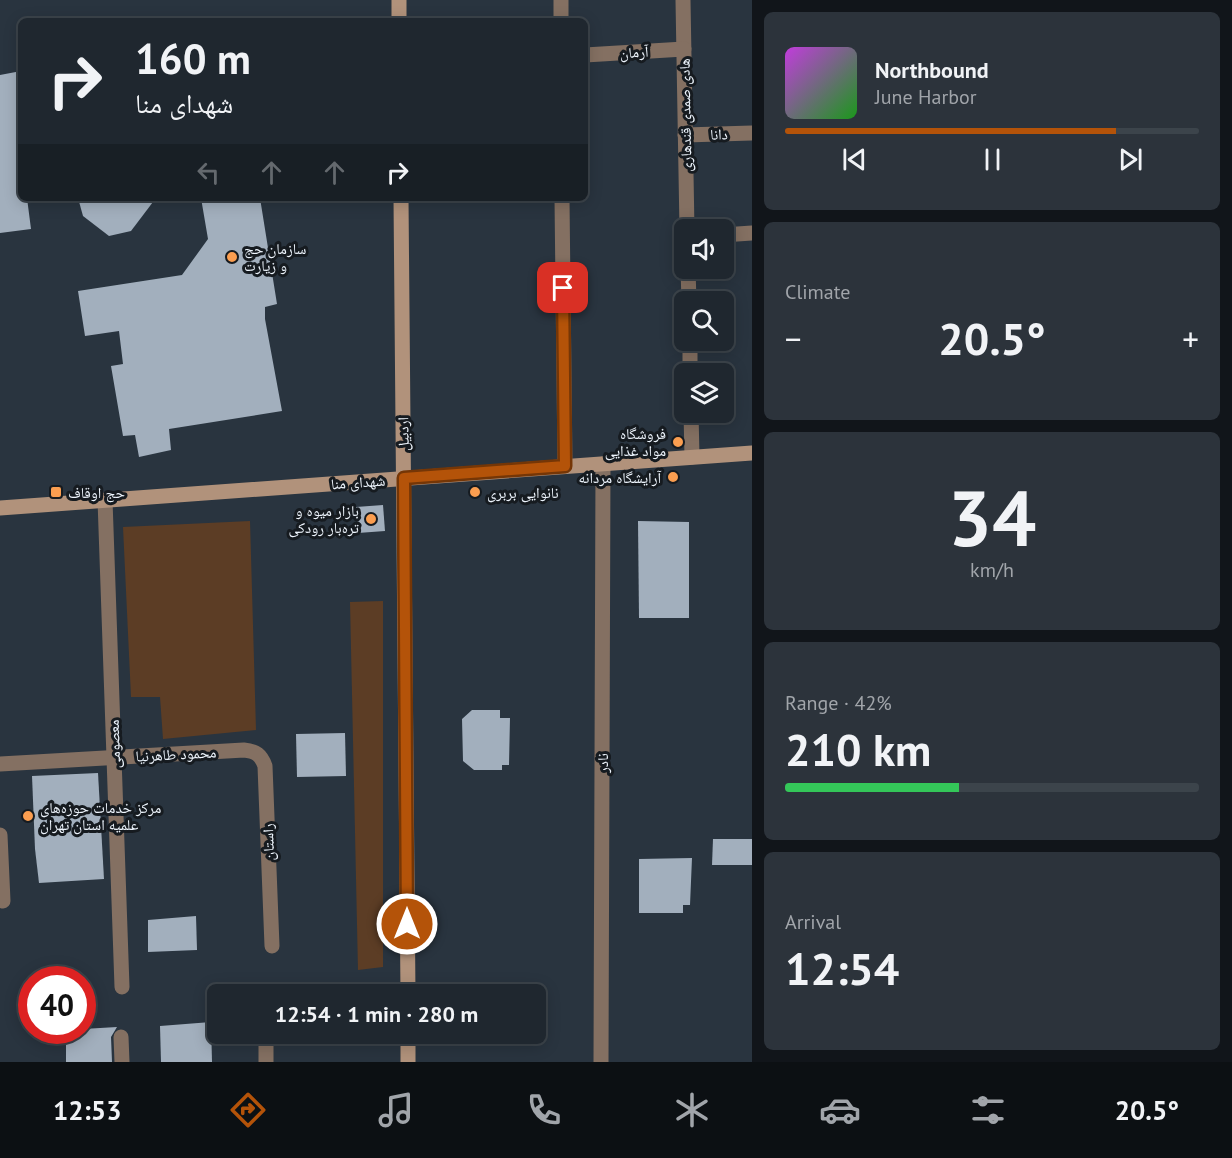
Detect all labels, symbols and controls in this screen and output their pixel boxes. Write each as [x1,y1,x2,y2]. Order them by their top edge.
text: 160 m [135,31,251,86]
street label: آرمان [619,41,650,63]
icon: right [36,42,114,120]
text: Northbound [875,56,989,84]
street label: هادی صمدی قندهاری [675,58,696,172]
text: June Harbor [875,84,977,110]
text: شهدای منا [135,86,233,120]
street label: دانا [710,124,728,144]
icon: previous [838,143,871,176]
icon: pause [976,143,1009,176]
icon: next [1114,143,1147,176]
icon: left [192,156,225,189]
icon: ahead [255,156,288,189]
icon: ahead [318,156,351,189]
icon: right [381,156,414,189]
map controls [674,219,734,423]
button: sound [674,219,734,279]
place label: سازمان حج و زیارت [244,239,307,275]
marker: سازمان حج و زیارت [225,250,239,264]
pin [537,262,588,313]
icon: arrive [546,271,579,304]
text: Climate [785,279,851,305]
button: search [674,291,734,351]
text: 20.5° [938,309,1046,367]
text: − [785,317,802,360]
text: + [1182,317,1199,360]
button: layers [674,363,734,423]
street label: اردبیل [393,417,414,451]
place label: فروشگاه مواد غذایی [605,424,666,461]
marker: فروشگاه مواد غذایی [671,435,685,449]
text: 34 [948,467,1036,568]
place label: آرایشگاه مردانه [579,468,662,487]
marker: آرایشگاه مردانه [666,470,680,484]
street label: شهدای منا [330,471,386,494]
place label: حج اوقاف [68,483,125,503]
place label: نانوایی بربری [487,483,559,503]
marker: حج اوقاف [49,485,63,499]
marker: نانوایی بربری [468,485,482,499]
place label: بازار میوه و تره‌بار رودکی [288,501,360,538]
marker: بازار میوه و تره‌بار رودکی [364,512,378,526]
text: km/h [970,557,1014,583]
text: Range · 42% [785,690,892,716]
street label: معصومی [104,719,125,769]
text: 210 km [785,720,931,778]
street label: محمود طاهرنیا [135,742,217,766]
street label: نادر [593,753,612,774]
place label: مرکز خدمات حوزه‌های علمیه استان تهران [40,798,161,835]
marker: مرکز خدمات حوزه‌های علمیه استان تهران [21,809,35,823]
street label: راستان [258,823,279,861]
position arrow [375,892,439,956]
text: Arrival [785,909,841,935]
text: 12:54 [785,939,899,997]
speed limit sign: 40 [18,966,96,1044]
text: 12:54 · 1 min · 280 m [275,1000,478,1028]
icon: directions [227,1089,269,1131]
icon: music [375,1089,417,1131]
icon: phone [523,1089,565,1131]
icon: climate [671,1089,713,1131]
icon: car [819,1089,861,1131]
icon: filters [967,1089,1009,1131]
text: 12:53 [53,1093,121,1127]
text: 20.5° [1115,1093,1179,1127]

